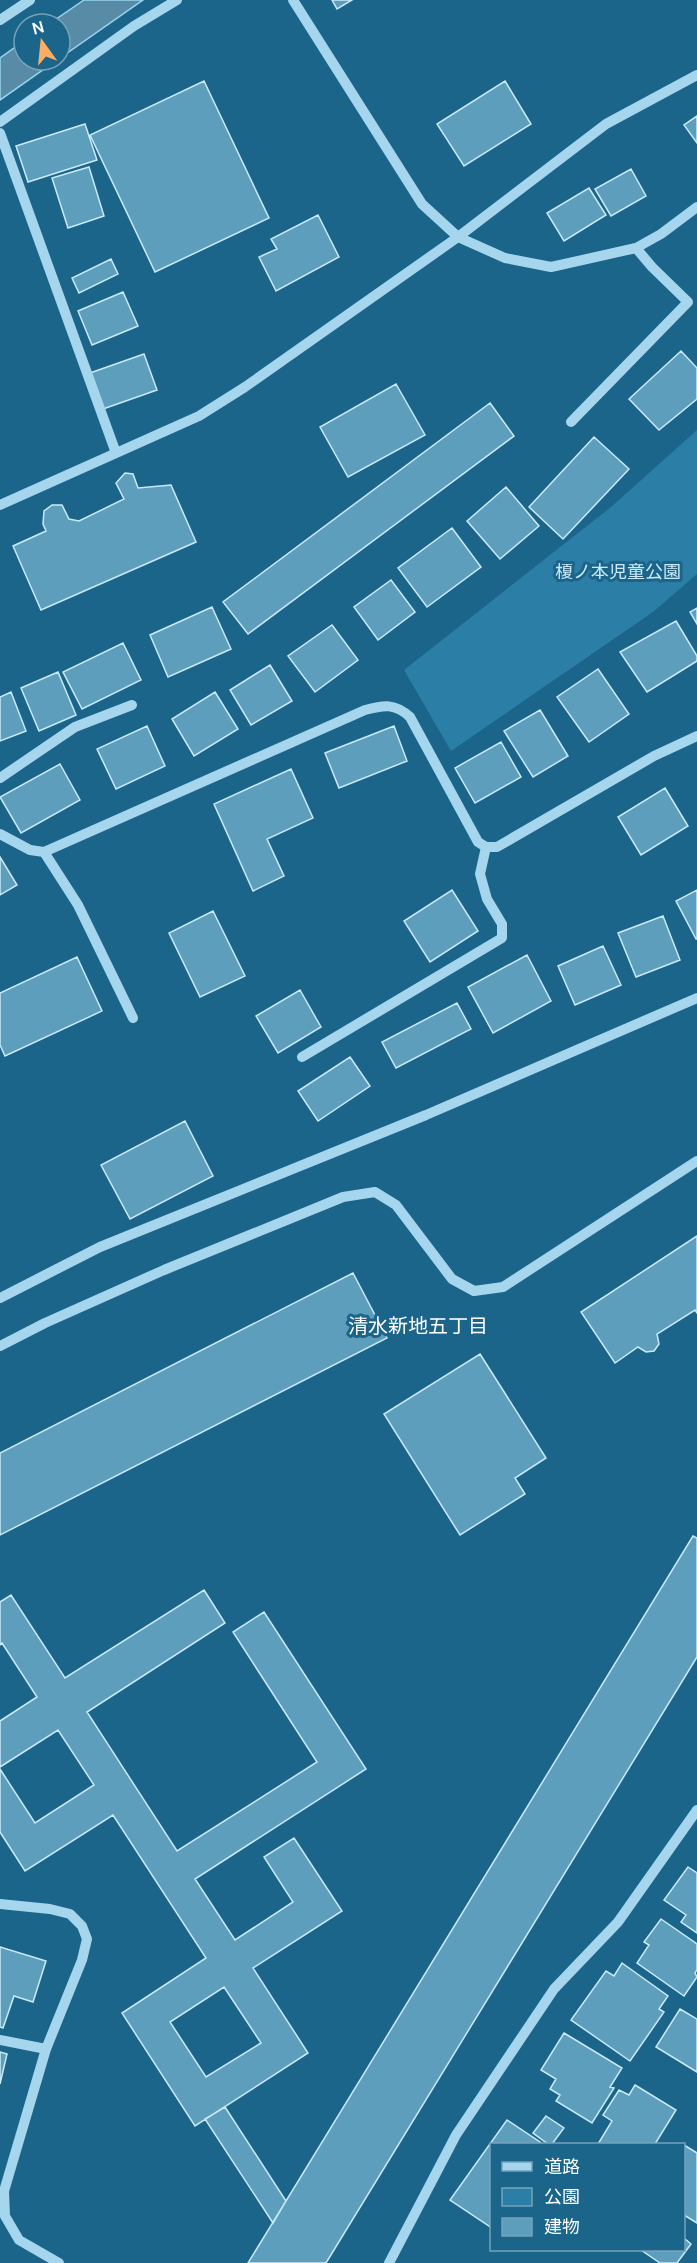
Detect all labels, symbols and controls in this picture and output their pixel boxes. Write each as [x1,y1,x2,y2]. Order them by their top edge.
north arrow [12,12,72,72]
text: N [30,15,47,40]
park label: 榎ノ本児童公園 [555,559,681,583]
district label: 清水新地五丁目 [348,1312,488,1339]
legend [490,2143,685,2251]
text: 道路 [544,2154,580,2178]
text: 公園 [544,2184,580,2208]
text: 建物 [544,2214,580,2238]

